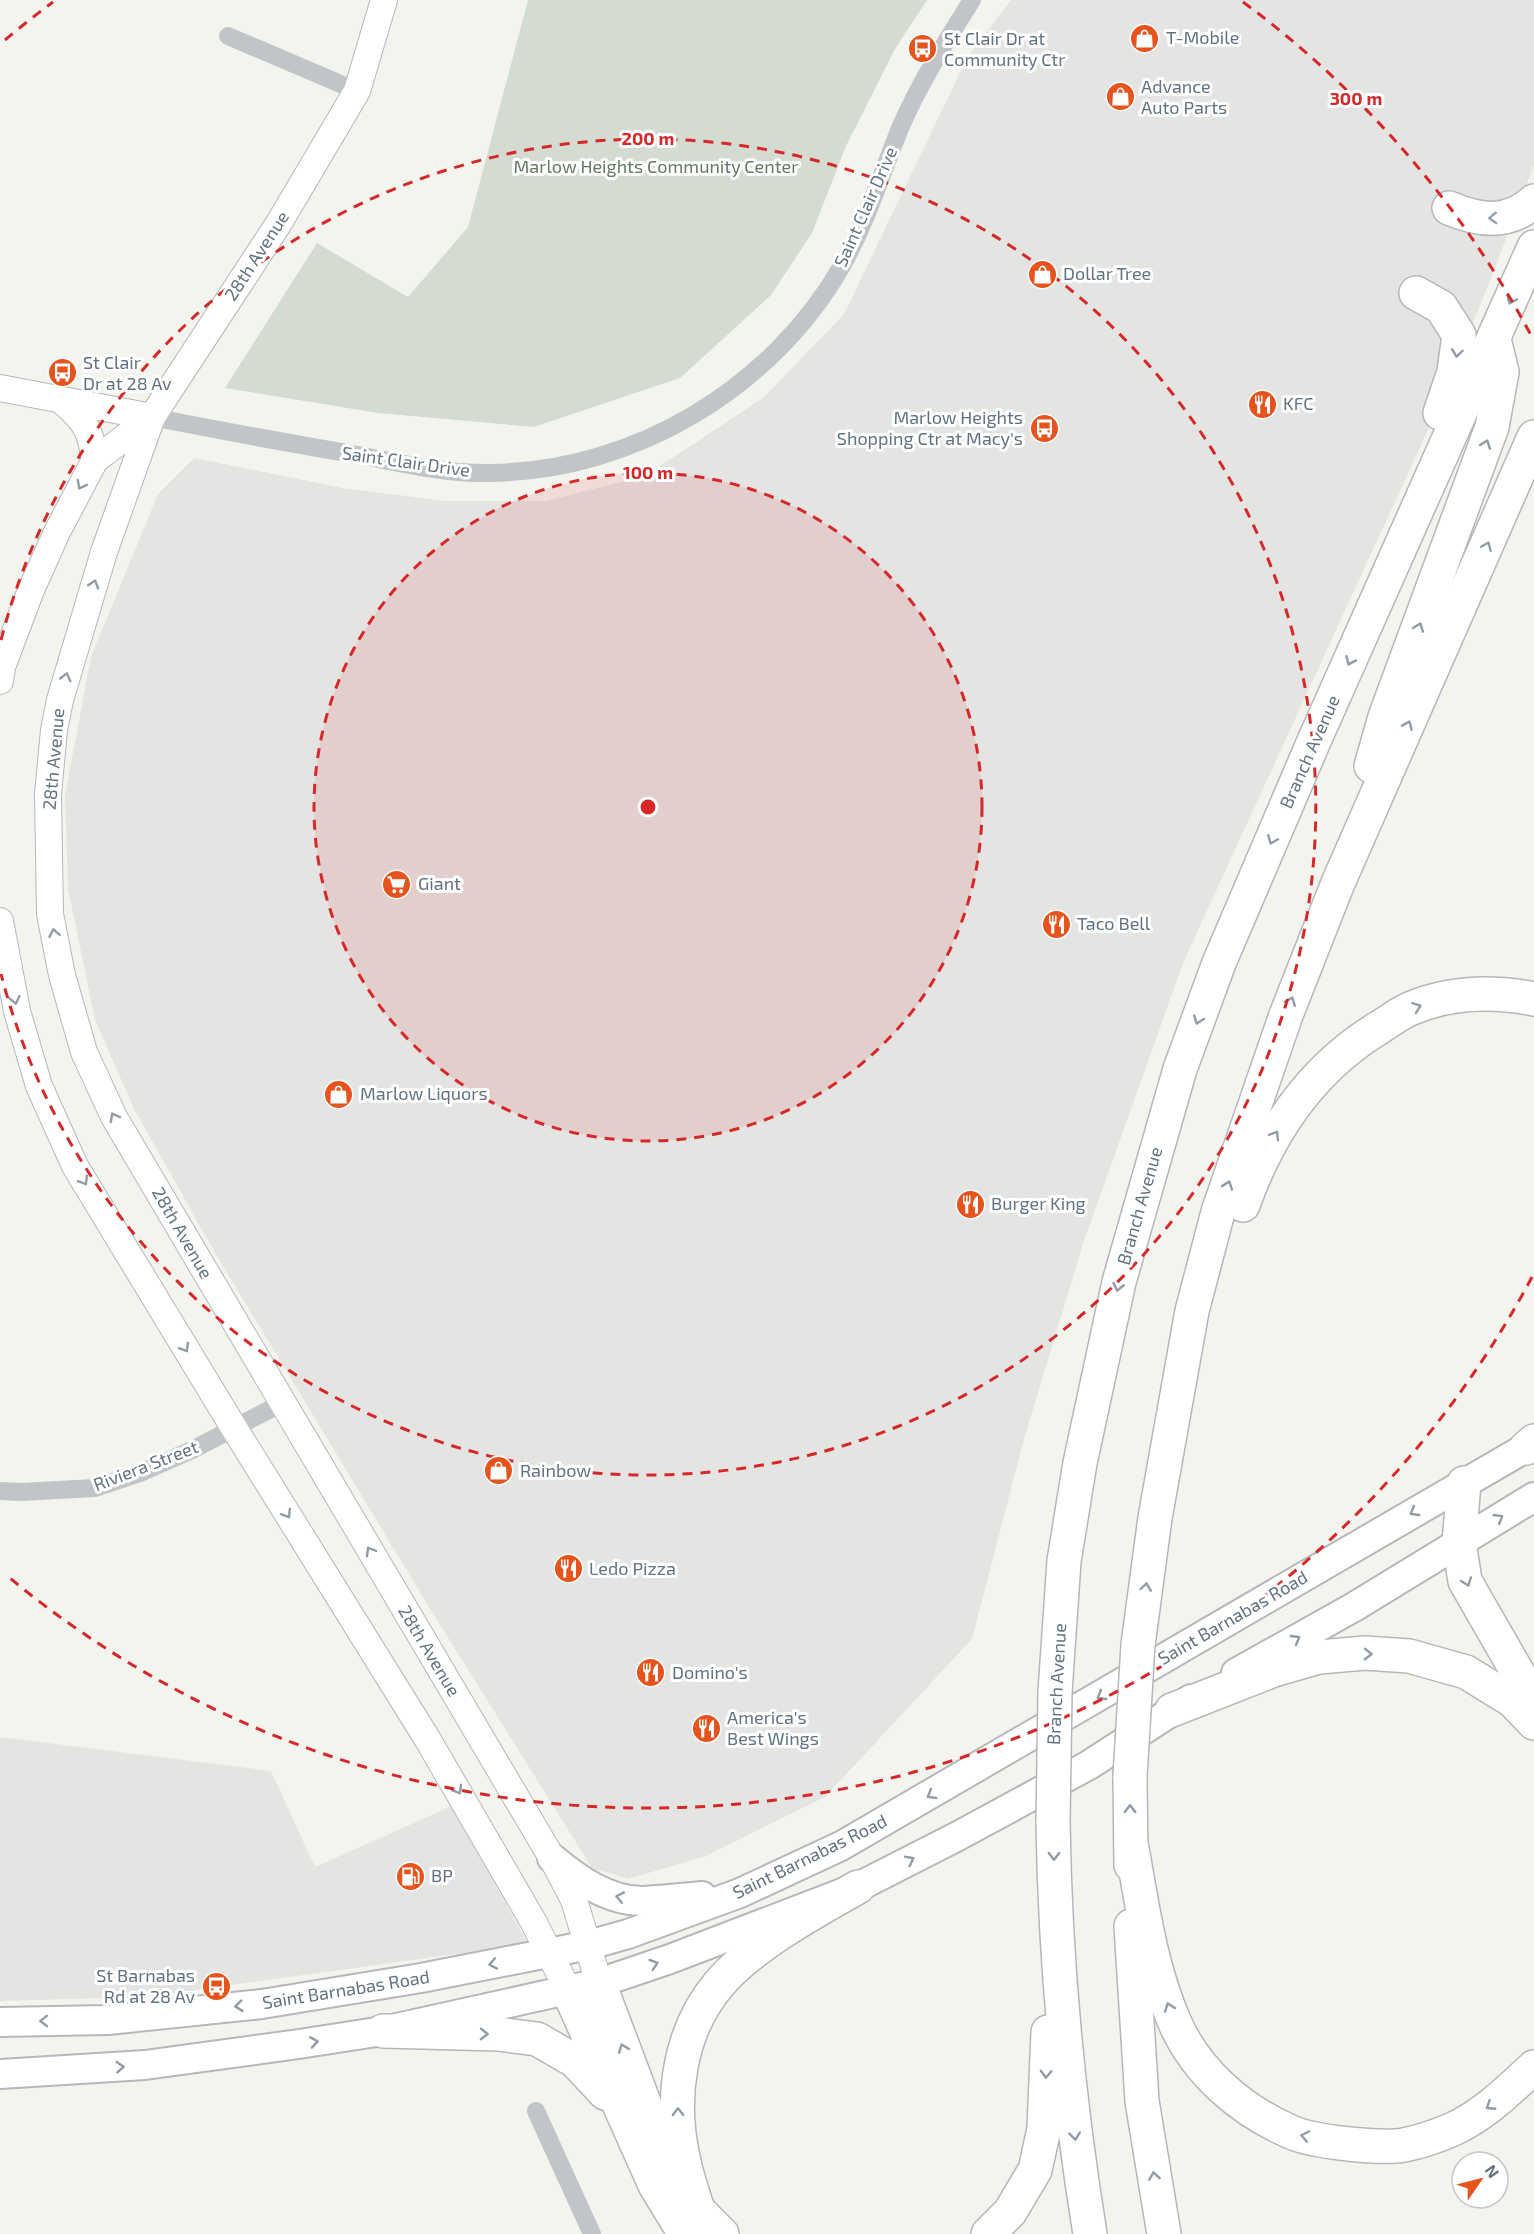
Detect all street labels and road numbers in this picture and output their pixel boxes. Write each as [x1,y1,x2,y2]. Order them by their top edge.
street label: Saint Clair Drive [829,143,901,270]
street label: 28th Avenue [219,207,293,304]
street label: Saint Clair Drive [341,441,472,481]
street label: Branch Avenue [1274,691,1344,812]
street label: 28th Avenue [38,707,68,811]
street label: Branch Avenue [1112,1144,1166,1267]
street label: 28th Avenue [148,1183,218,1282]
street label: Riviera Street [90,1435,201,1495]
street label: Saint Barnabas Road [1154,1565,1311,1669]
street label: 28th Avenue [394,1601,466,1700]
street label: Branch Avenue [1042,1623,1070,1745]
street label: Saint Barnabas Road [729,1809,890,1903]
street label: Saint Barnabas Road [261,1965,431,2013]

